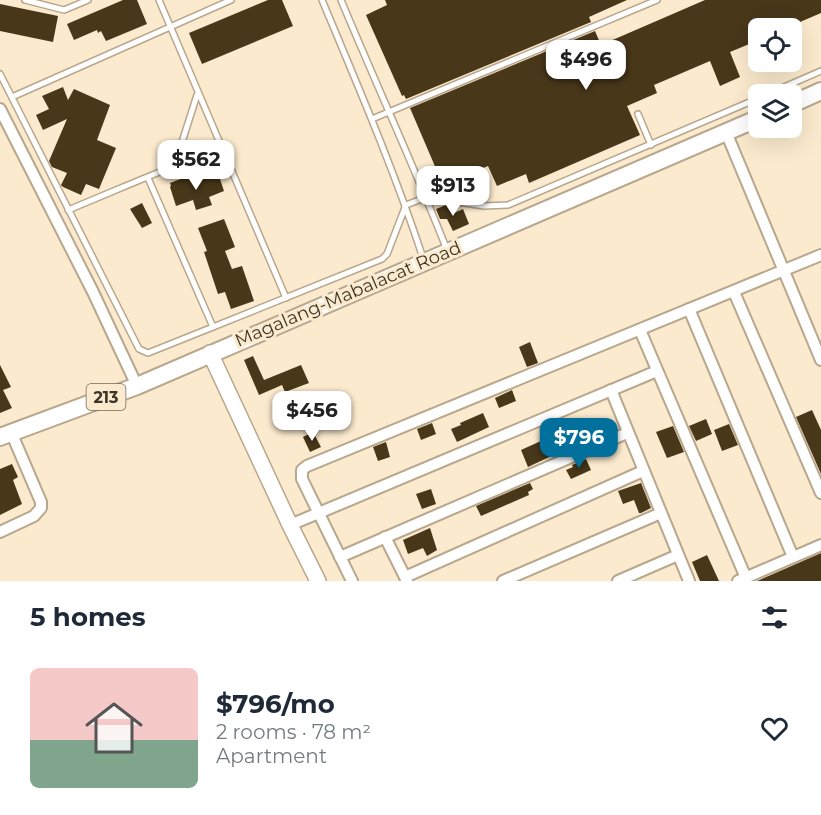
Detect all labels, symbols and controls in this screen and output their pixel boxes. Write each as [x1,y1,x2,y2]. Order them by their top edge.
map controls [748,18,802,138]
button: locate [748,18,802,72]
pin: $496 [550,40,622,91]
text: $496 [560,47,612,71]
button: layers [748,84,802,138]
pin: $562 [160,140,232,191]
text: $562 [171,147,221,171]
pin: $913 [417,166,489,217]
text: $913 [431,173,475,197]
street label: Magalang-Mabalacat Road [232,236,464,352]
road number: 213 [86,384,126,410]
pin: $456 [276,391,348,442]
text: $456 [286,398,338,422]
pin: $796 [543,418,615,469]
text: $796 [554,425,604,449]
text: 5 homes [30,601,146,633]
icon: filters [758,601,791,634]
text: $796/mo [216,688,335,720]
icon: home [78,692,150,764]
icon: heart [758,712,791,745]
text: 2 rooms · 78 m² [216,720,371,744]
text: Apartment [216,744,327,768]

